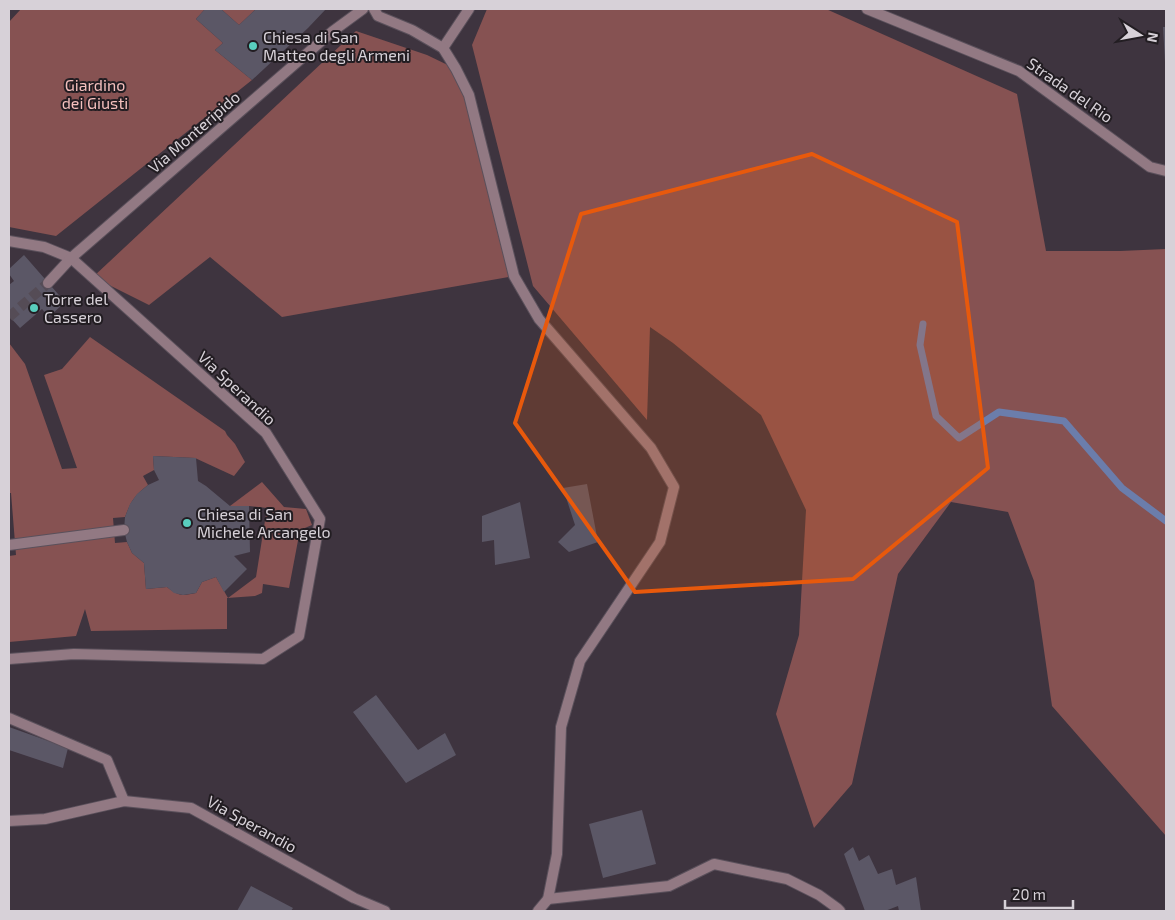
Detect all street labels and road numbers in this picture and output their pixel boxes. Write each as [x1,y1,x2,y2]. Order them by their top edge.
street label: Strada del Rio [1024,53,1117,126]
street label: Via Monteripido [144,87,243,177]
street label: Via Sperandio [194,347,280,429]
street label: Via Sperandio [204,791,300,856]

